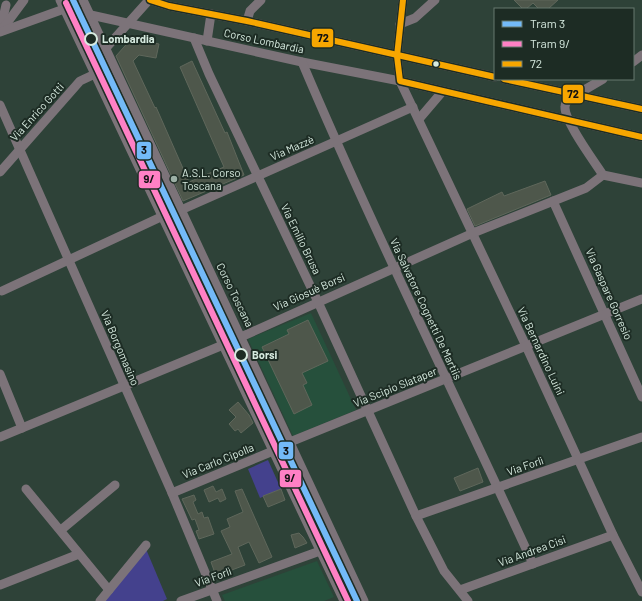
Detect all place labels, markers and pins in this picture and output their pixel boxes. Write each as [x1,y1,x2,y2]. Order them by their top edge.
marker: Lombardia [84,32,98,46]
place label: Lombardia [102,32,155,45]
unlabelled marker [431,59,441,69]
place label: A.S.L. Corso Toscana [182,166,241,192]
marker: A.S.L. Corso Toscana [169,174,179,184]
marker: Borsi [234,348,248,362]
place label: Borsi [252,348,278,361]

